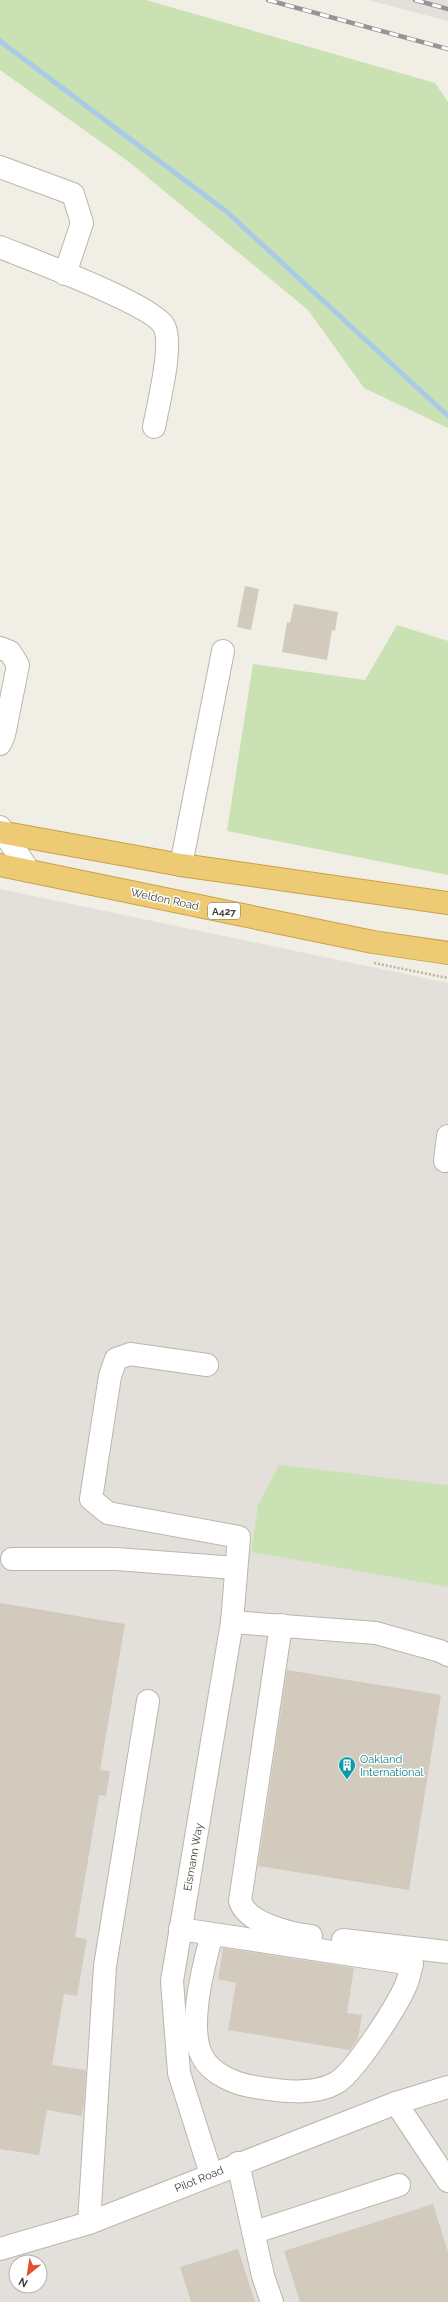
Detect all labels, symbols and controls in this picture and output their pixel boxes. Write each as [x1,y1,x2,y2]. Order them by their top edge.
street label: Weldon Road [130,886,200,913]
road number: A427 [208,903,240,919]
place label: Oakland International [360,1753,423,1779]
building icon: Oakland International [337,1755,357,1780]
street label: Eismann Way [181,1822,206,1892]
street label: Pilot Road [173,2164,226,2195]
north arrow [8,2254,48,2294]
text: N [16,2274,30,2290]

